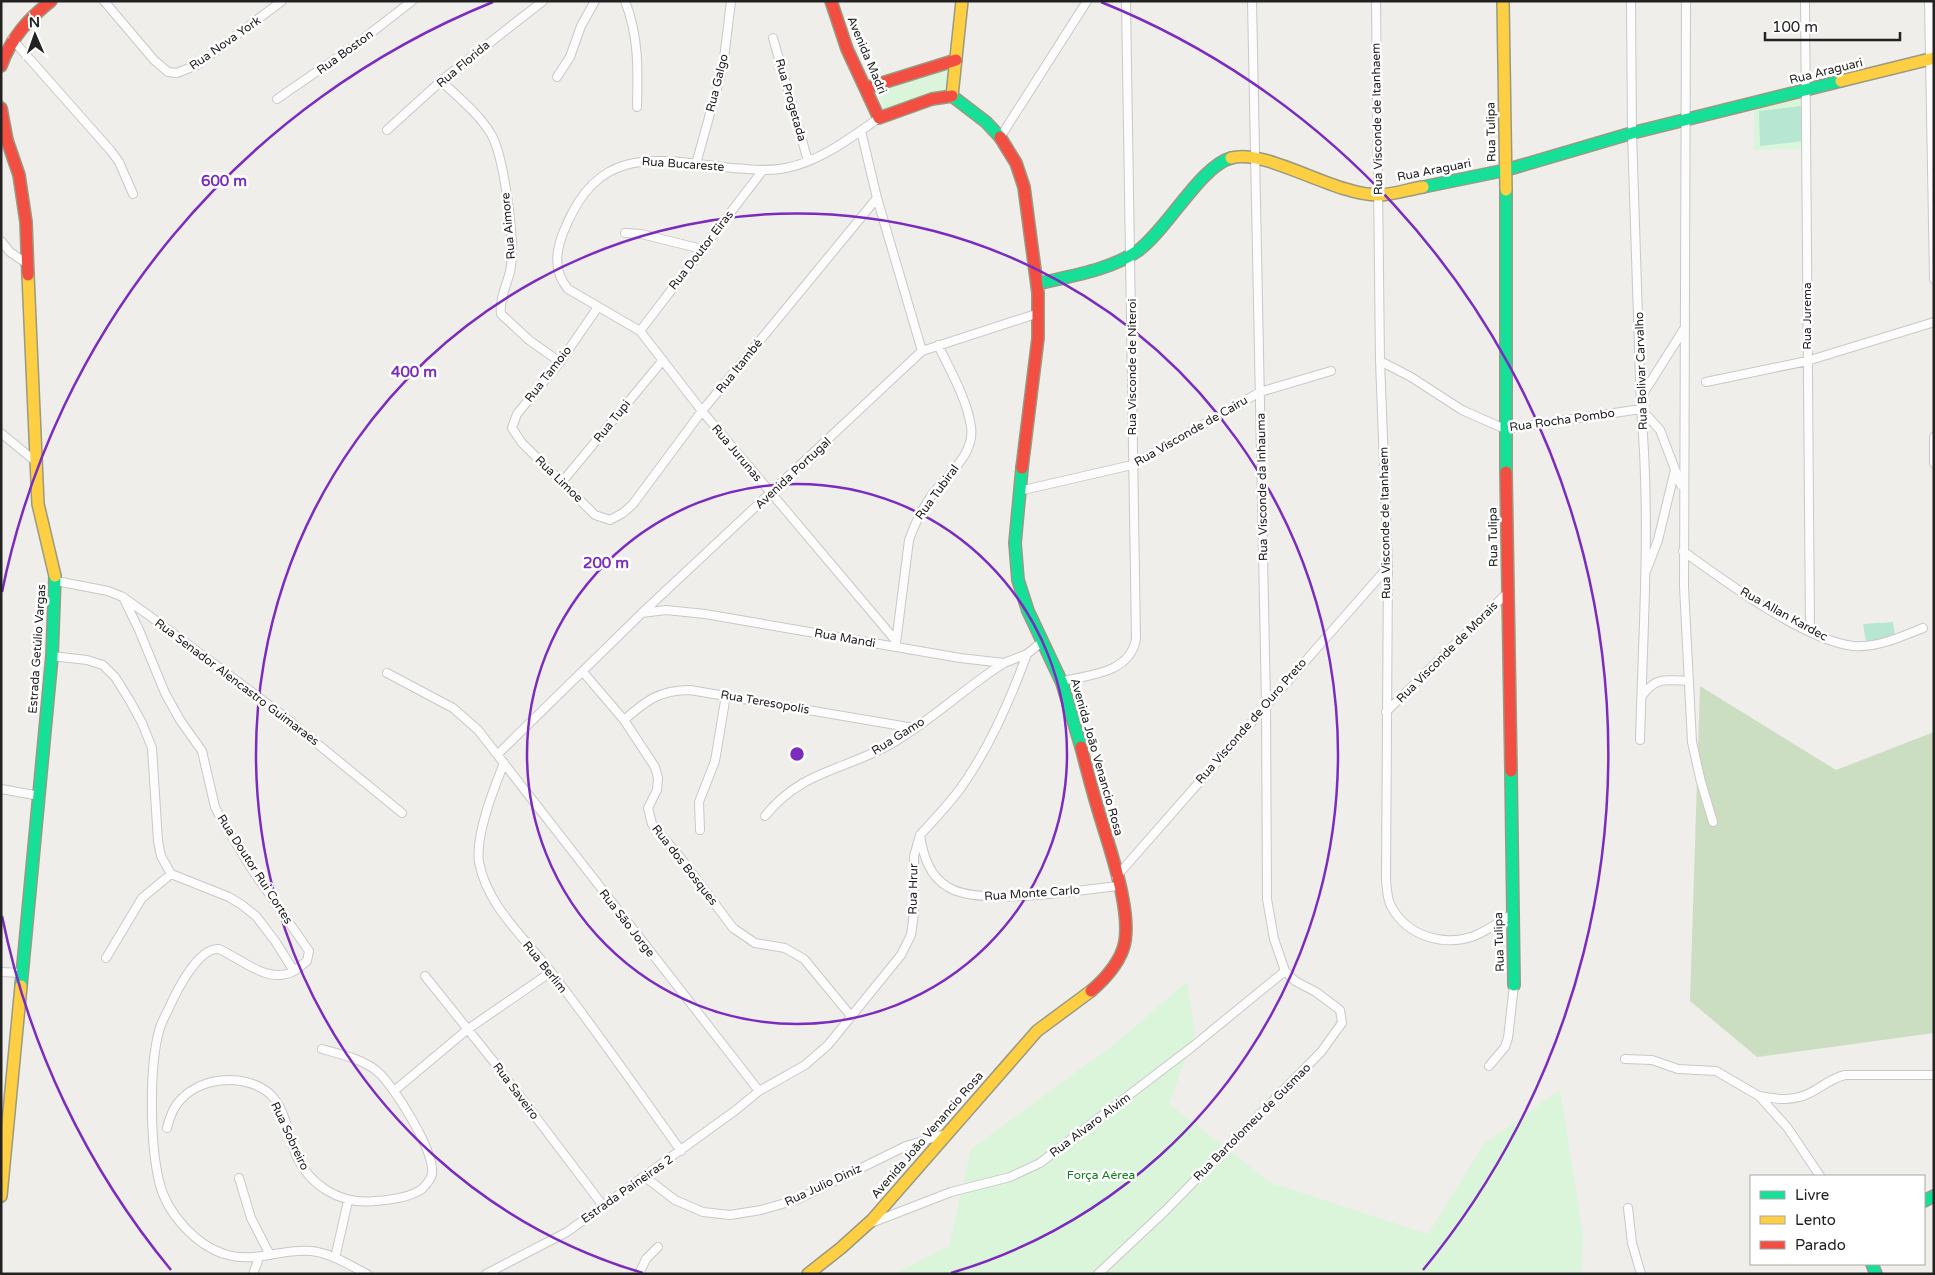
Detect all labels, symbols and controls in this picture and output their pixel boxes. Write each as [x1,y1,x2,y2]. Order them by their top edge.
north arrow [10,10,60,60]
scale bar [1765,10,1900,42]
street label: Rua Nova York [187,13,264,73]
text: N [29,14,40,31]
street label: Avenida Madri [844,14,890,96]
text: 100 m [1772,18,1818,36]
street label: Rua Boston [314,27,376,77]
street label: Rua Florida [434,38,492,90]
street label: Rua Visconde de Itanhaem [1369,43,1385,195]
street label: Rua Galgo [703,52,731,114]
street label: Rua Araguari [1788,55,1864,87]
street label: Rua Progetada [773,57,809,143]
street label: Rua Tulipa [1483,102,1499,162]
street label: Rua Bucareste [641,154,725,174]
street label: Rua Araguari [1396,156,1472,184]
text: 600 m [201,172,247,190]
street label: Rua Aimore [498,192,518,260]
street label: Rua Doutor Eiras [666,208,736,292]
street label: Rua Jurema [1800,282,1814,350]
street label: Rua Visconde de Niteroi [1125,298,1139,436]
street label: Rua Bolivar Carvalho [1632,312,1650,430]
street label: Rua Itambé [713,336,765,396]
street label: Rua Tamoio [522,343,574,405]
text: 400 m [391,363,437,381]
street label: Rua Visconde de Cairu [1132,393,1250,469]
street label: Rua Tupi [591,397,633,445]
street label: Rua Rocha Pombo [1508,406,1616,434]
street label: Rua Visconde da Inhauma [1254,413,1270,561]
street label: Rua Jurunas [709,422,765,485]
street label: Avenida Portugal [752,434,834,512]
street label: Rua Visconde de Itanhaem [1377,447,1393,599]
street label: Rua Limoe [532,453,586,505]
street label: Rua Tubiral [912,462,962,522]
street label: Rua Tulipa [1485,507,1501,567]
text: 200 m [583,554,629,572]
street label: Estrada Getúlio Vargas [25,584,49,714]
street label: Rua Allan Kardec [1738,584,1830,644]
street label: Rua Visconde de Morais [1393,598,1501,706]
street label: Rua Senador Alencastro Guimaraes [152,616,322,748]
street label: Rua Mandi [813,626,877,650]
street label: Rua Visconde de Ouro Preto [1193,656,1309,786]
street label: Avenida João Venancio Rosa [1068,677,1126,837]
street label: Rua Teresopolis [720,687,811,717]
street label: Rua Gamo [869,714,927,758]
centre of rings [788,745,806,763]
street label: Rua Doutor Rui Cortes [214,812,296,927]
street label: Rua dos Bosques [649,822,721,908]
street label: Rua Hrur [906,863,920,915]
street label: Rua Monte Carlo [984,883,1080,903]
street label: Rua São Jorge [596,886,658,960]
street label: Rua Tulipa [1491,912,1507,972]
street label: Rua Berlim [520,938,570,996]
street label: Rua Saveiro [490,1060,542,1122]
street label: Rua Bartolomeu de Gusmao [1190,1060,1314,1184]
street label: Avenida João Venancio Rosa [868,1069,986,1201]
street label: Rua Alvaro Alvim [1047,1090,1133,1160]
street label: Rua Sobreiro [268,1100,312,1172]
street label: Estrada Paineiras 2 [578,1152,676,1226]
street label: Rua Julio Diniz [782,1161,864,1209]
park label: Força Aérea [1067,1168,1135,1182]
legend [1750,1175,1925,1265]
text: Livre [1795,1186,1829,1204]
text: Lento [1795,1211,1836,1229]
text: Parado [1795,1236,1846,1254]

